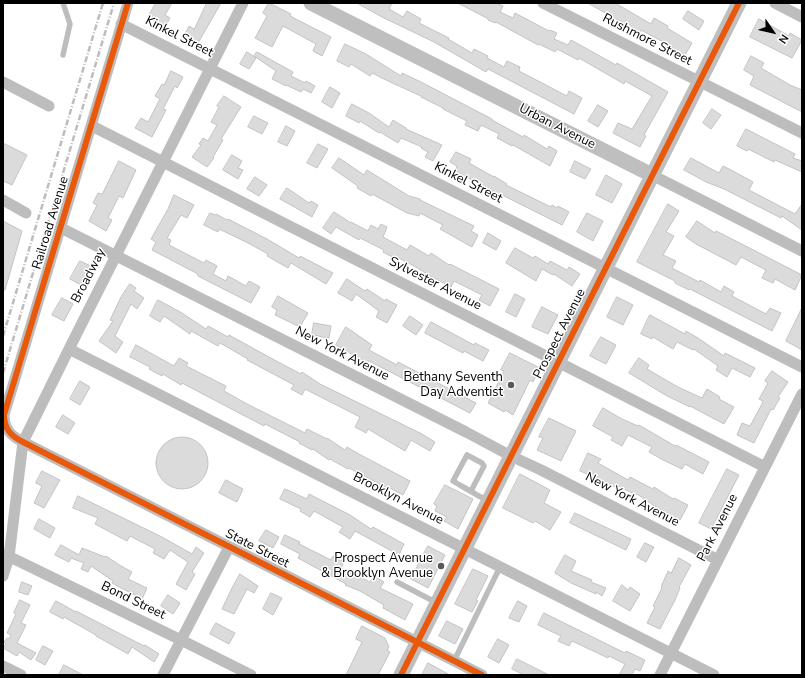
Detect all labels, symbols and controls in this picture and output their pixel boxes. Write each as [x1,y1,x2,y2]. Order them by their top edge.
street label: Rushmore Street [600,11,694,69]
north arrow [753,12,793,52]
street label: Kinkel Street [142,13,216,61]
text: N [775,31,792,47]
street label: Urban Avenue [516,101,598,153]
street label: Kinkel Street [431,159,505,207]
street label: Railroad Avenue [29,175,73,271]
street label: Broadway [69,246,109,306]
street label: Sylvester Avenue [386,254,484,314]
street label: Prospect Avenue [531,286,589,382]
street label: New York Avenue [292,324,392,384]
place label: Bethany Seventh Day Adventist [403,370,503,401]
marker: Bethany Seventh Day Adventist [506,380,516,390]
street label: Brooklyn Avenue [350,469,446,529]
street label: New York Avenue [582,470,682,530]
street label: Park Avenue [694,492,742,564]
street label: State Street [222,526,292,572]
place label: Prospect Avenue & Brooklyn Avenue [321,551,433,582]
marker: Prospect Avenue & Brooklyn Avenue [436,561,446,571]
street label: Bond Street [98,579,168,623]

